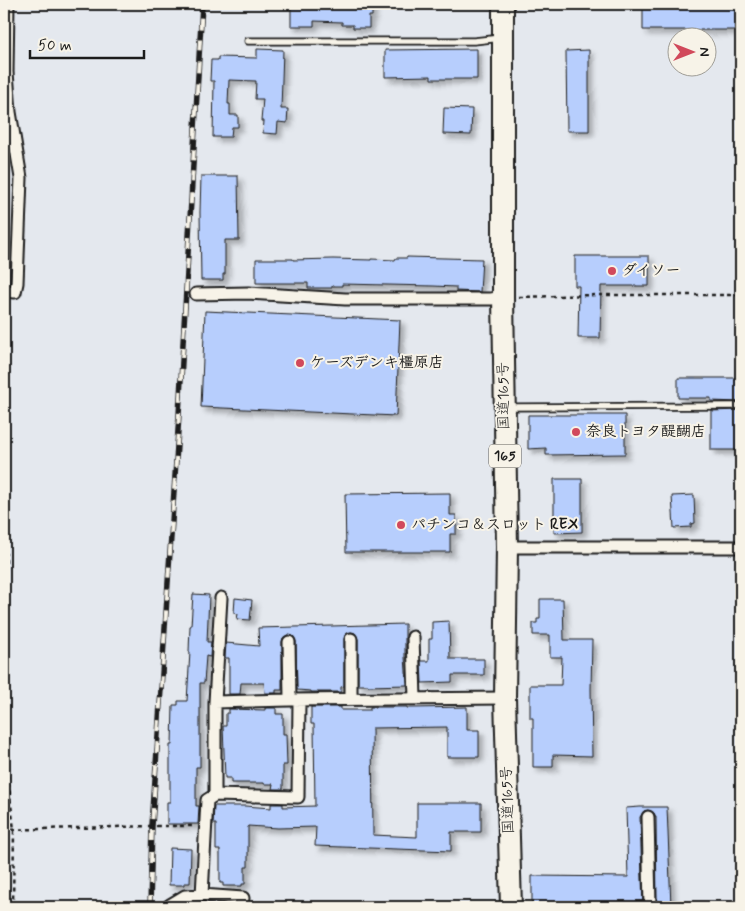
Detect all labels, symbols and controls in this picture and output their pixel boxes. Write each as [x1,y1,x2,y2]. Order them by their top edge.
scale bar [30,28,144,60]
north arrow [668,28,718,78]
text: 50 m [38,36,72,56]
text: N [695,47,713,57]
place label: ダイソー [622,261,681,281]
marker: ダイソー [606,265,618,277]
place label: ケーズデンキ橿原店 [310,353,444,373]
marker: ケーズデンキ橿原店 [294,357,306,369]
street label: 国道165号 [493,362,515,430]
place label: 奈良トヨタ醍醐店 [586,422,706,442]
marker: 奈良トヨタ醍醐店 [570,426,582,438]
road number: 165 [489,444,521,468]
place label: パチンコ＆スロット REX [411,515,579,535]
marker: パチンコ＆スロット REX [395,519,407,531]
street label: 国道165号 [497,765,519,835]

